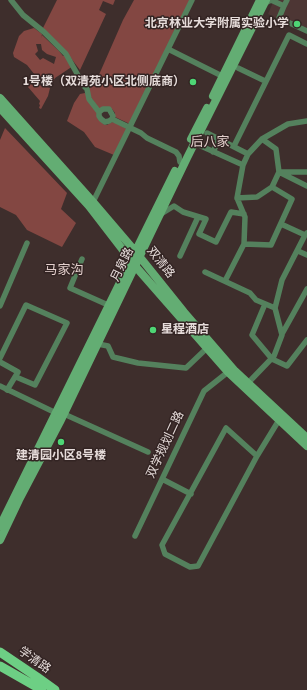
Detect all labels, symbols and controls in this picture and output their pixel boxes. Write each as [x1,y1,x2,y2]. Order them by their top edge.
place label: 北京林业大学附属实验小学 [145,17,289,31]
marker: 北京林业大学附属实验小学 [292,19,302,29]
place label: 1号楼（双清苑小区北侧底商） [23,75,185,89]
marker: 1号楼（双清苑小区北侧底商） [188,77,198,87]
district label: 后八家 [191,135,229,151]
street label: 双清路 [143,244,177,282]
street label: 月泉路 [109,246,137,284]
district label: 马家沟 [45,263,83,279]
place label: 星程酒店 [161,323,209,337]
marker: 星程酒店 [148,325,158,335]
street label: 双学规划二路 [144,409,188,481]
marker: 建清园小区8号楼 [56,437,66,447]
place label: 建清园小区8号楼 [16,449,106,463]
street label: 学清路 [15,645,53,677]

